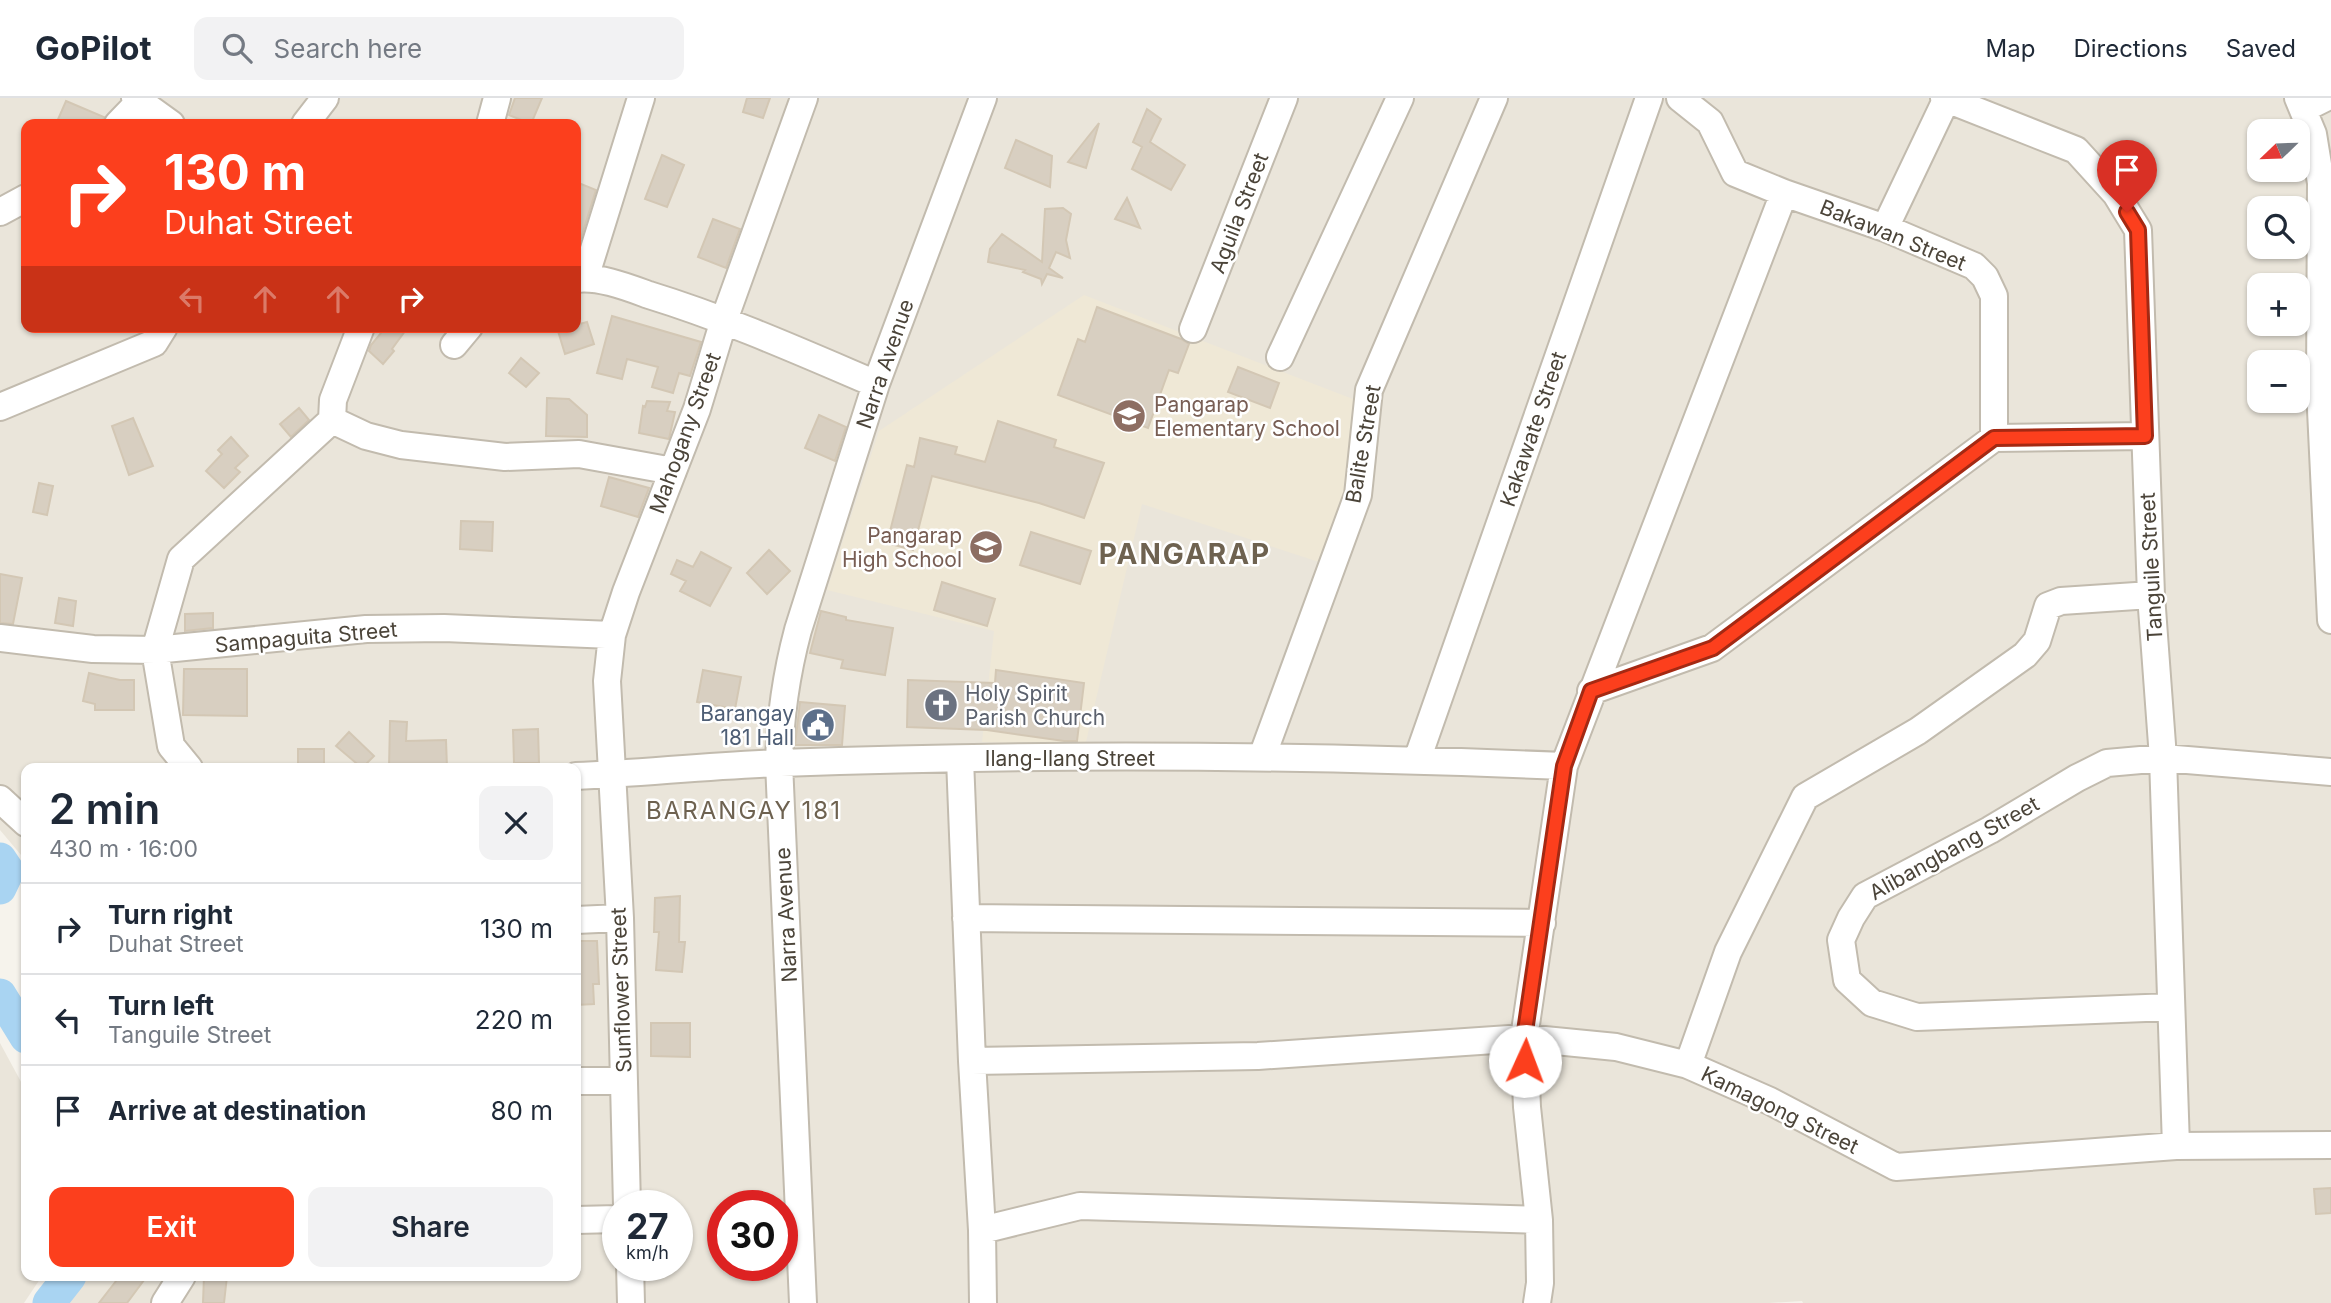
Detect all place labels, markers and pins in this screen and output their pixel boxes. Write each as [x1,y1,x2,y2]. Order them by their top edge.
pin [2097,140,2157,212]
place label: Pangarap Elementary School [1154,392,1340,441]
school or university icon: Pangarap Elementary School [1110,397,1148,435]
place label: Pangarap High School [842,523,962,572]
school or university icon: Pangarap High School [967,528,1005,566]
place label: Holy Spirit Parish Church [965,681,1105,730]
church icon: Holy Spirit Parish Church [922,686,960,724]
place label: Barangay 181 Hall [700,701,794,750]
public building icon: Barangay 181 Hall [799,706,837,744]

